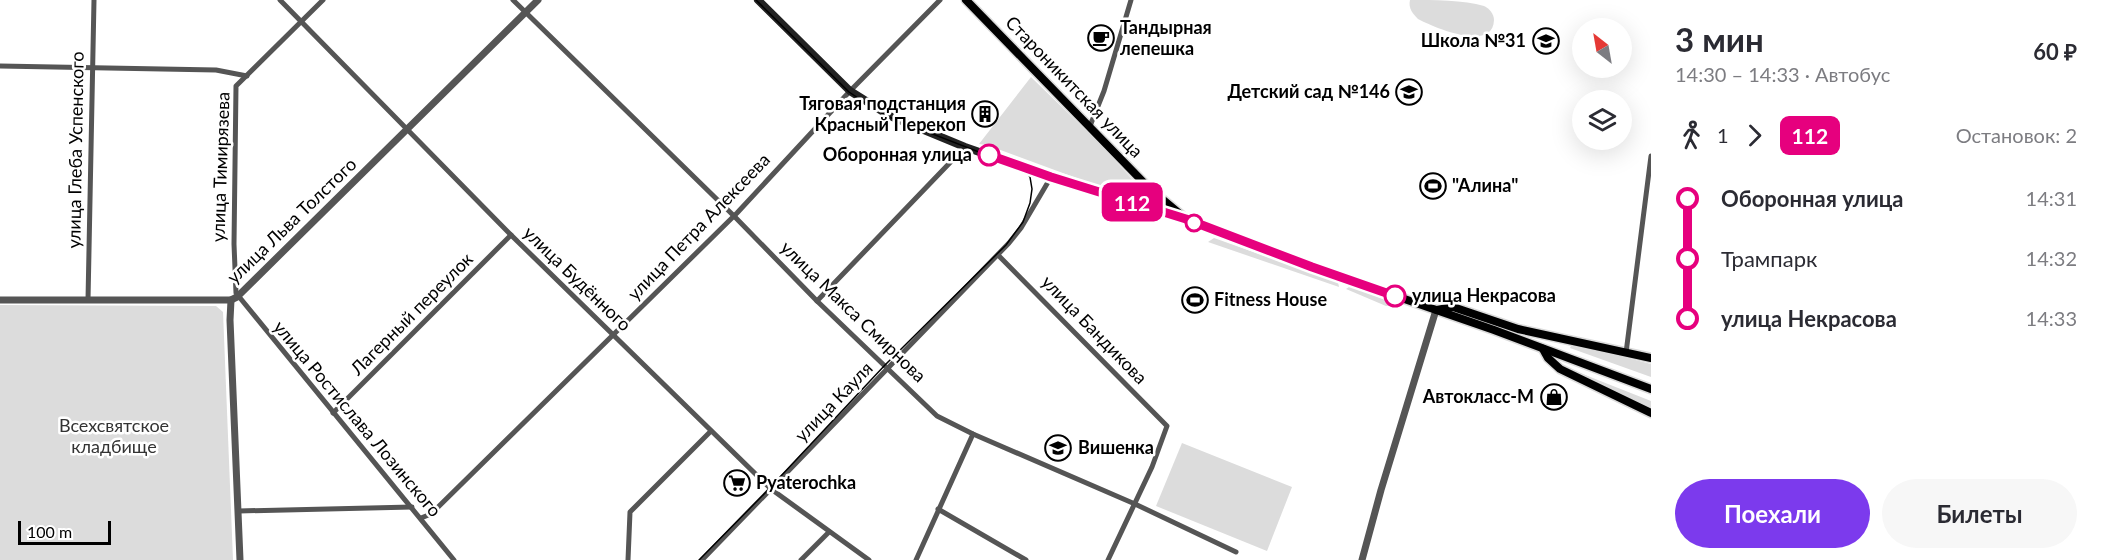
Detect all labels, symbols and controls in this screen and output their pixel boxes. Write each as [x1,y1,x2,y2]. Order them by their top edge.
street label: Староникитская улица [1001,11,1148,162]
place label: Тандырная лепешка [1120,16,1212,59]
north arrow [1572,18,1632,78]
map controls [1572,18,1632,150]
text: 3 мин [1675,19,1764,59]
cafe icon: Тандырная лепешка [1086,23,1116,53]
school or university icon: Школа №31 [1531,26,1561,56]
place label: Школа №31 [1421,29,1526,51]
text: 60 ₽ [2033,38,2077,65]
street label: улица Глеба Успенского [62,51,88,249]
text: 14:30 – 14:33 · Автобус [1675,62,1890,86]
school or university icon: Детский сад №146 [1394,77,1424,107]
place label: Детский сад №146 [1227,80,1390,102]
button: layers [1572,90,1632,150]
street label: улица Тимирязева [206,92,234,242]
place label: Тяговая подстанция Красный Перекоп [799,92,966,135]
building icon: Тяговая подстанция Красный Перекоп [970,99,1000,129]
icon: walk [1675,119,1708,152]
icon: forward [1738,119,1771,152]
text: 1 [1717,123,1729,147]
text: 112 [1792,123,1828,148]
text: Остановок: 2 [1956,123,2077,147]
place label: Оборонная улица [823,143,972,165]
marker: Оборонная улица [978,144,1000,166]
street label: улица Петра Алексеева [622,148,774,304]
street label: улица Льва Толстого [222,153,361,288]
sports icon: "Алина" [1418,171,1448,201]
place label: "Алина" [1452,174,1518,196]
line badge: 112 [1098,182,1166,222]
text: Оборонная улица [1721,185,1904,212]
text: 14:31 [2026,186,2077,210]
text: 112 [1114,190,1150,215]
unlabelled marker [1185,214,1203,232]
street label: улица Будённого [519,221,636,335]
street label: улица Макса Смирнова [776,236,931,386]
text: Трампарк [1721,245,1817,272]
text: 14:32 [2026,246,2077,270]
street label: Лагерный переулок [345,247,478,380]
street label: улица Бандикова [1037,270,1152,388]
place label: улица Некрасова [1412,284,1556,306]
sports icon: Fitness House [1180,285,1210,315]
marker: улица Некрасова [1384,285,1406,307]
place label: Fitness House [1214,288,1327,310]
text: улица Некрасова [1721,305,1897,332]
text: 14:33 [2026,306,2077,330]
street label: улица Ростислава Лозинского [269,316,446,521]
street label: улица Кауля [790,357,877,446]
shop icon: Автокласс-М [1539,382,1569,412]
place label: Автокласс-М [1422,385,1534,407]
park label: Всехсвятское кладбище [59,414,169,457]
school or university icon: Вишенка [1043,433,1073,463]
place label: Вишенка [1078,436,1154,458]
supermarket icon: Pyaterochka [722,468,752,498]
place label: Pyaterochka [756,471,856,493]
button: Поехали [1675,479,1870,548]
button: Билеты [1882,479,2077,548]
scale bar [18,518,111,546]
text: 100 m [27,522,72,541]

